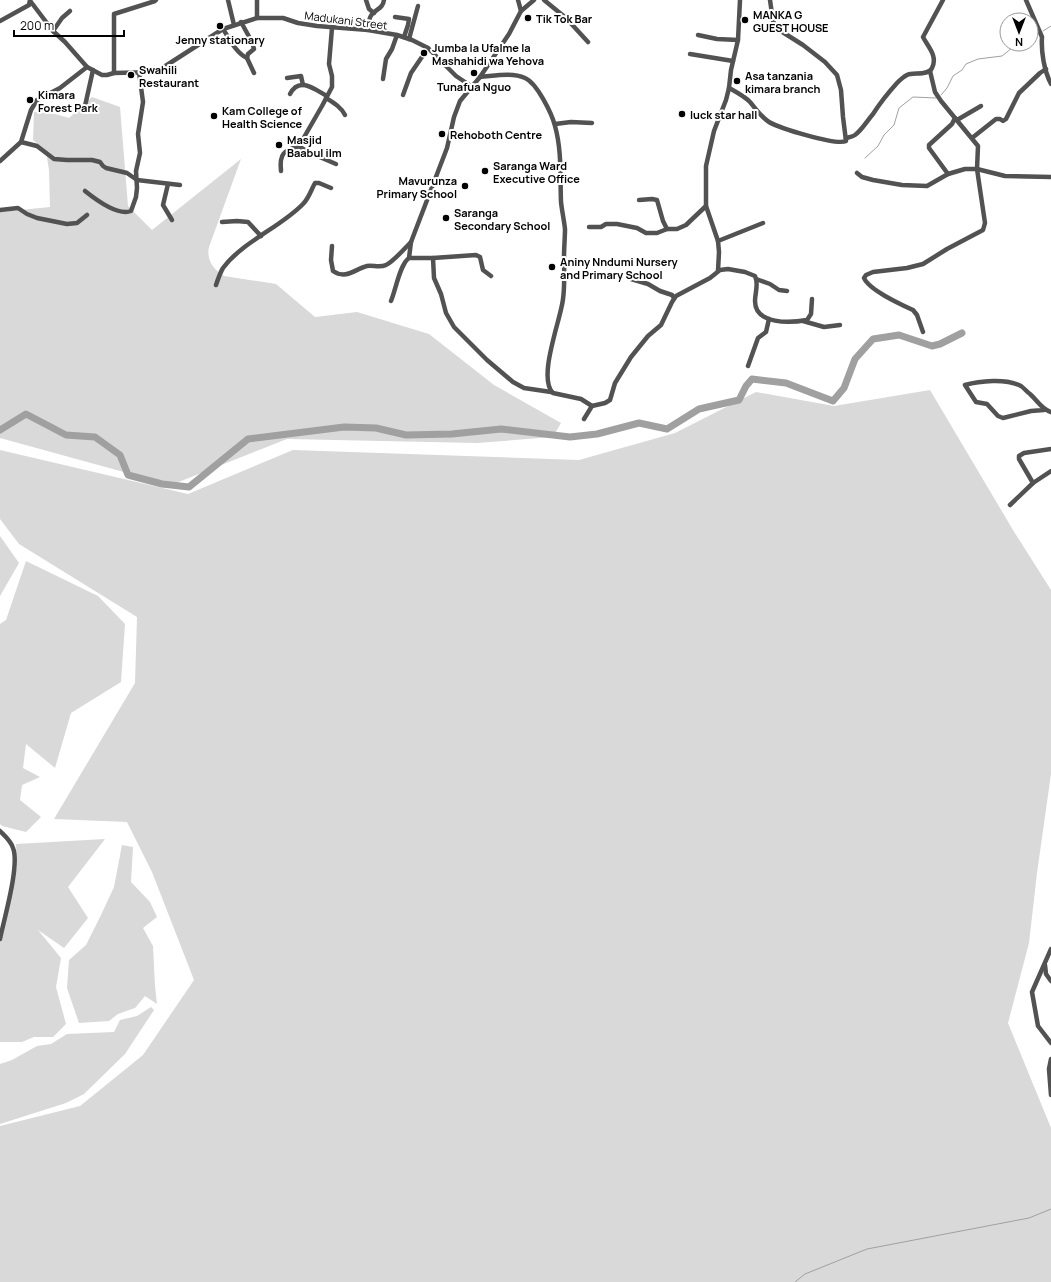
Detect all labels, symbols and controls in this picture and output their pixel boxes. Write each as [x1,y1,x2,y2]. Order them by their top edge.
street label: Madukani Street [304,7,388,33]
place label: MANKA G GUEST HOUSE [753,7,829,35]
place label: Tik Tok Bar [536,11,593,26]
scale bar [14,12,124,38]
north arrow [999,12,1039,52]
marker: Tik Tok Bar [523,13,533,23]
marker: MANKA G GUEST HOUSE [740,15,750,25]
text: 200 m [20,17,54,34]
marker: Jenny stationary [215,21,225,31]
place label: Jenny stationary [175,32,265,47]
text: N [1015,35,1023,50]
place label: Jumba la Ufalme la Mashahidi wa Yehova [432,40,544,68]
marker: Jumba la Ufalme la Mashahidi wa Yehova [419,48,429,58]
place label: Swahili Restaurant [139,62,199,90]
marker: Tunafua Nguo [469,68,479,78]
place label: Asa tanzania kimara branch [745,68,820,96]
marker: Swahili Restaurant [126,70,136,80]
marker: Asa tanzania kimara branch [732,76,742,86]
place label: Tunafua Nguo [437,79,511,94]
place label: Kimara Forest Park [38,87,99,115]
marker: Kimara Forest Park [25,95,35,105]
place label: Kam College of Health Science [222,103,303,131]
place label: luck star hall [690,107,757,122]
marker: luck star hall [677,109,687,119]
marker: Kam College of Health Science [209,111,219,121]
place label: Rehoboth Centre [450,127,542,142]
marker: Rehoboth Centre [437,129,447,139]
place label: Masjid Baabul ilm [287,132,342,160]
marker: Masjid Baabul ilm [274,140,284,150]
place label: Saranga Ward Executive Office [493,158,580,186]
marker: Saranga Ward Executive Office [480,166,490,176]
place label: Mavurunza Primary School [377,173,457,201]
marker: Mavurunza Primary School [460,181,470,191]
place label: Saranga Secondary School [454,205,550,233]
marker: Saranga Secondary School [441,213,451,223]
place label: Aniny Nndumi Nursery and Primary School [560,254,679,282]
marker: Aniny Nndumi Nursery and Primary School [547,262,557,272]

